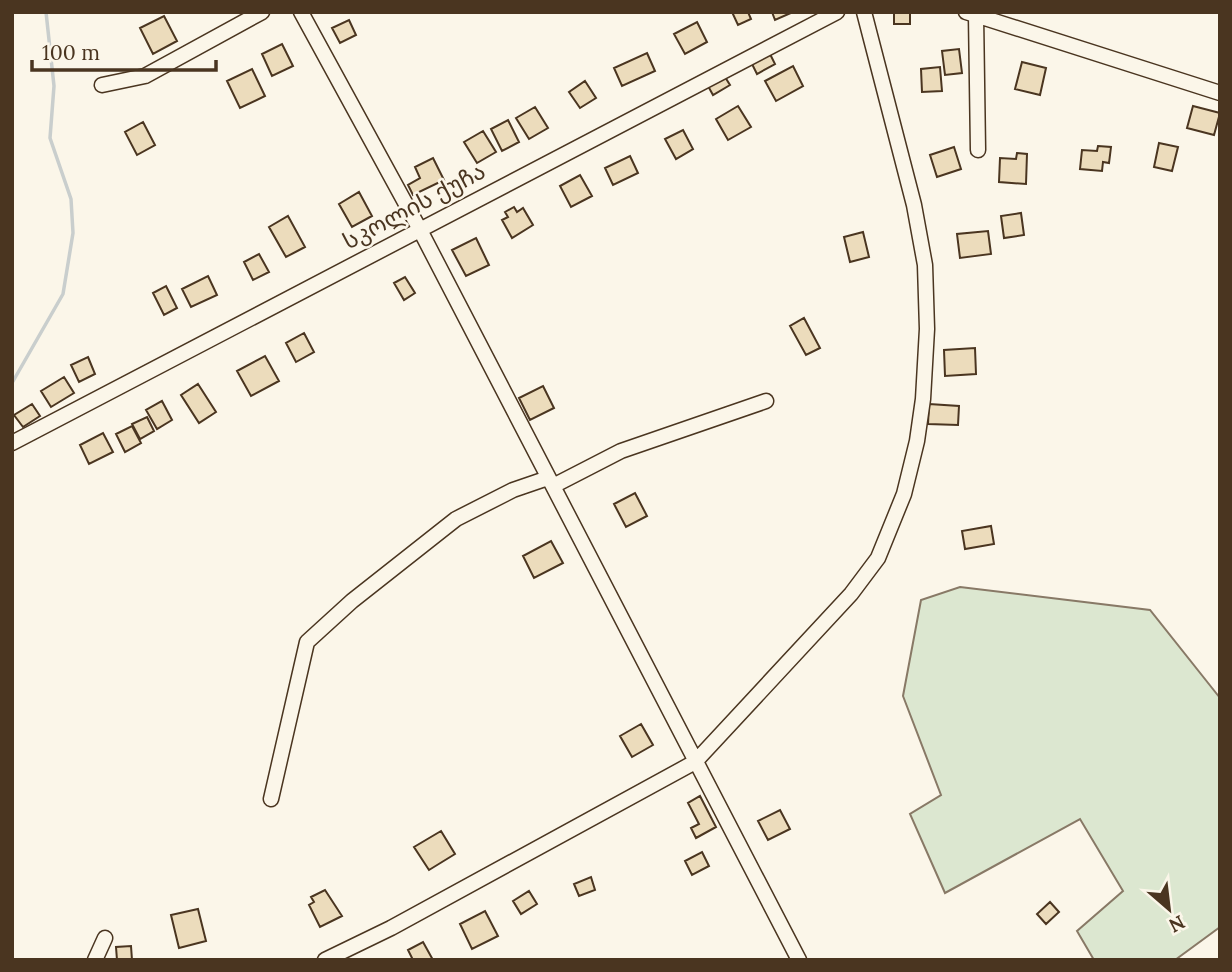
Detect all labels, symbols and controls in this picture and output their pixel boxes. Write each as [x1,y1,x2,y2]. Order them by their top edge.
scale bar [32,28,215,72]
text: 100 m [42,39,100,66]
street label: სკოლის ქუჩა [337,156,490,255]
north arrow [1134,874,1204,944]
text: N [1165,910,1189,938]

